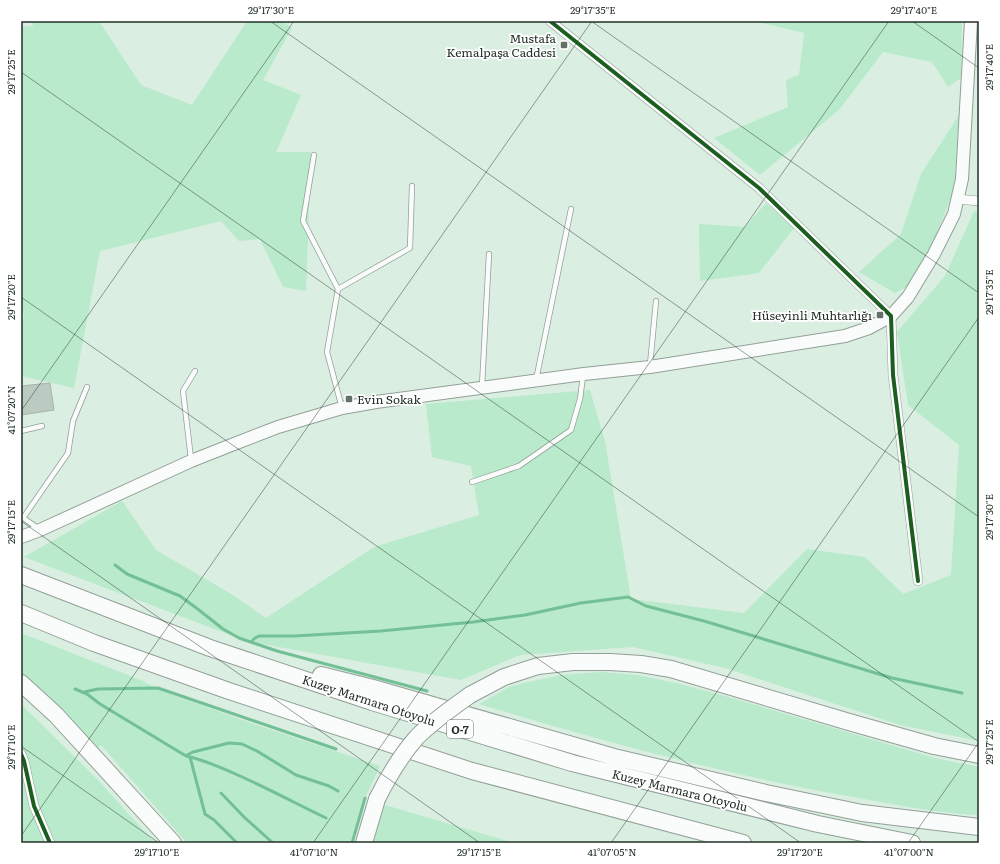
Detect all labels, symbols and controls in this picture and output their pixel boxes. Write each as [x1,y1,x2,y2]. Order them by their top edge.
text: 29°17'30"E [248,2,294,17]
text: 29°17'35"E [570,2,616,17]
text: 29°17'40"E [891,2,937,17]
place label: Mustafa Kemalpaşa Caddesi [446,29,557,61]
marker: Mustafa Kemalpaşa Caddesi [559,40,569,50]
text: 29°17'40"E [981,44,996,90]
text: 29°17'25"E [3,49,18,95]
text: 29°17'35"E [981,269,996,315]
text: 29°17'20"E [3,274,18,320]
place label: Hüseyinli Muhtarlığı [752,306,872,324]
marker: Hüseyinli Muhtarlığı [875,310,885,320]
text: 41°07'20"N [3,385,18,435]
place label: Evin Sokak [357,390,422,408]
marker: Evin Sokak [344,394,354,404]
text: 29°17'30"E [981,494,996,540]
text: 29°17'15"E [3,500,18,544]
street label: Kuzey Marmara Otoyolu [300,670,438,730]
text: 29°17'25"E [981,719,996,765]
road number: O-7 [447,720,473,738]
text: 29°17'10"E [3,725,18,769]
street label: Kuzey Marmara Otoyolu [610,764,750,816]
text: 29°17'10"E [135,844,179,859]
text: 41°07'10"N [290,844,338,859]
text: 29°17'15"E [457,844,501,859]
text: 41°07'05"N [587,844,637,859]
text: 29°17'20"E [777,844,823,859]
text: 41°07'00"N [884,844,934,859]

